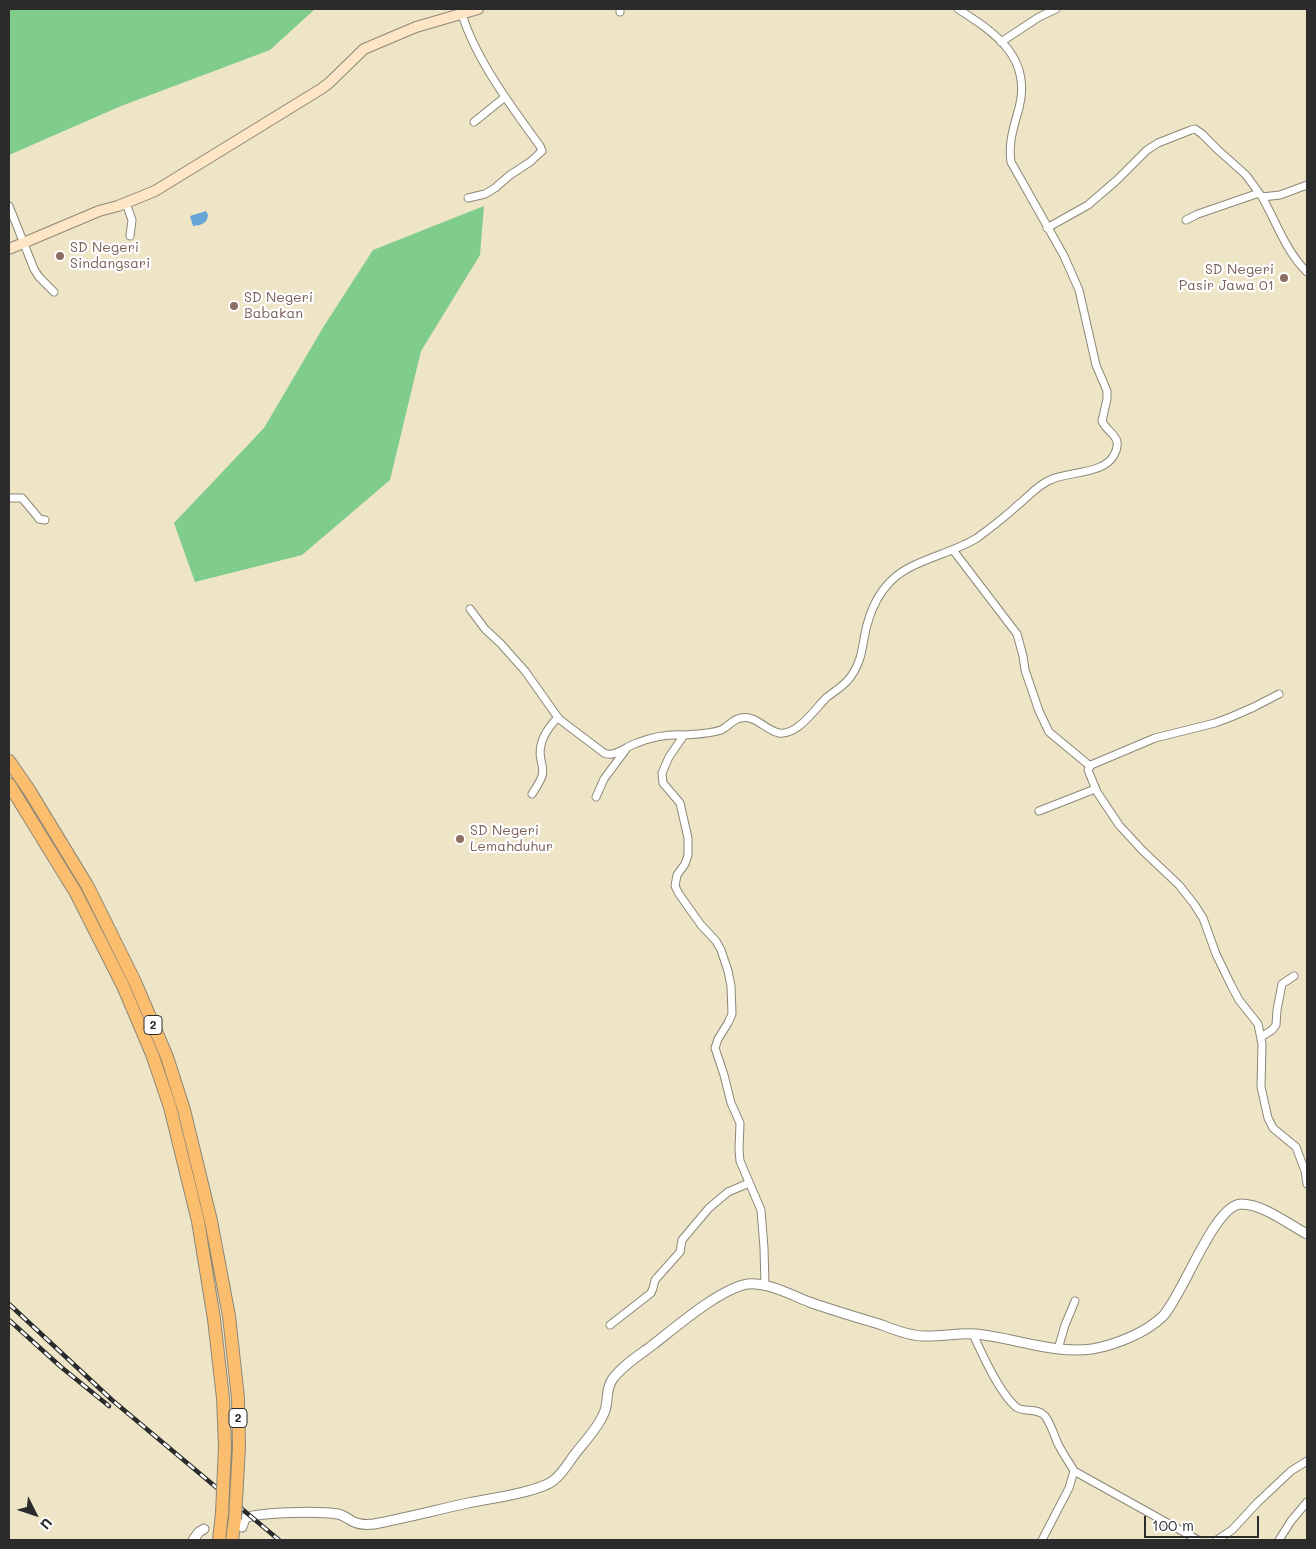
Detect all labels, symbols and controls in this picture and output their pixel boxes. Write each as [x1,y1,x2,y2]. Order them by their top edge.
place label: SD Negeri Sindangsari [70,240,150,272]
marker: SD Negeri Sindangsari [54,250,66,262]
place label: SD Negeri Pasir Jawa 01 [1179,262,1274,294]
marker: SD Negeri Pasir Jawa 01 [1278,272,1290,284]
place label: SD Negeri Babakan [244,290,313,322]
marker: SD Negeri Babakan [228,300,240,312]
place label: SD Negeri Lemahduhur [470,823,553,856]
marker: SD Negeri Lemahduhur [454,833,466,845]
road number: 2 [144,1016,162,1034]
road number: 2 [229,1409,247,1428]
north arrow [10,1489,60,1539]
scale bar [1146,1506,1261,1538]
text: U [36,1514,57,1534]
text: 100 m [1152,1515,1194,1535]

